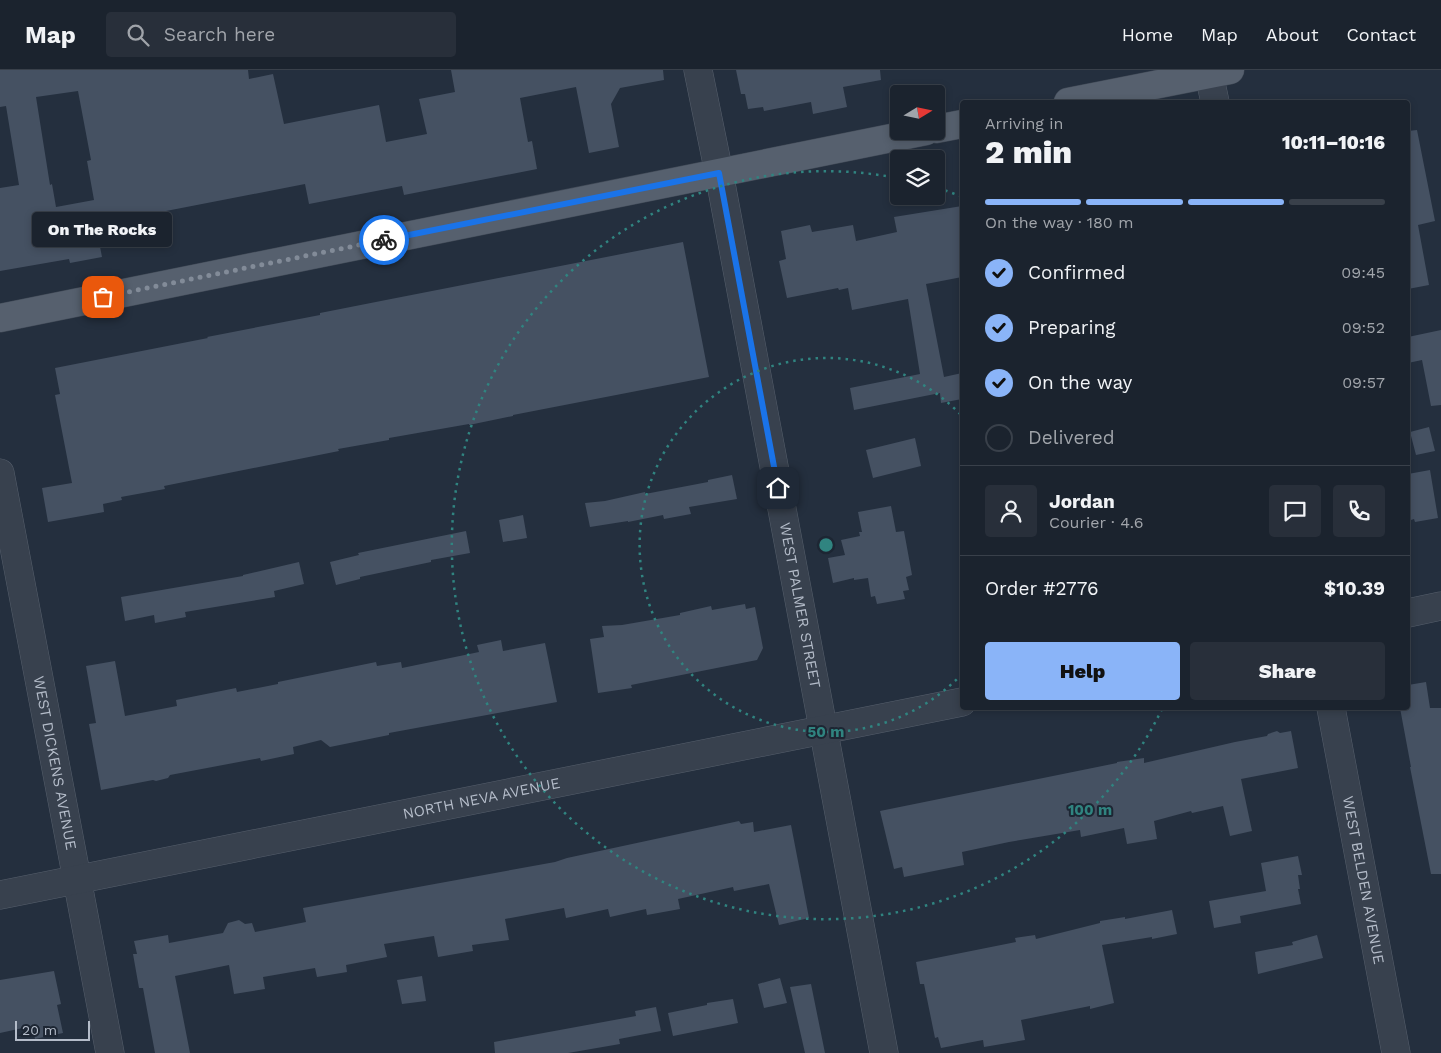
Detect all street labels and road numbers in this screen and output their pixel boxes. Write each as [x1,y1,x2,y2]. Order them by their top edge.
street label: WEST PALMER STREET [776,521,824,690]
street label: WEST DICKENS AVENUE [30,674,80,851]
street label: NORTH NEVA AVENUE [401,774,562,823]
street label: WEST BELDEN AVENUE [1339,794,1388,966]

